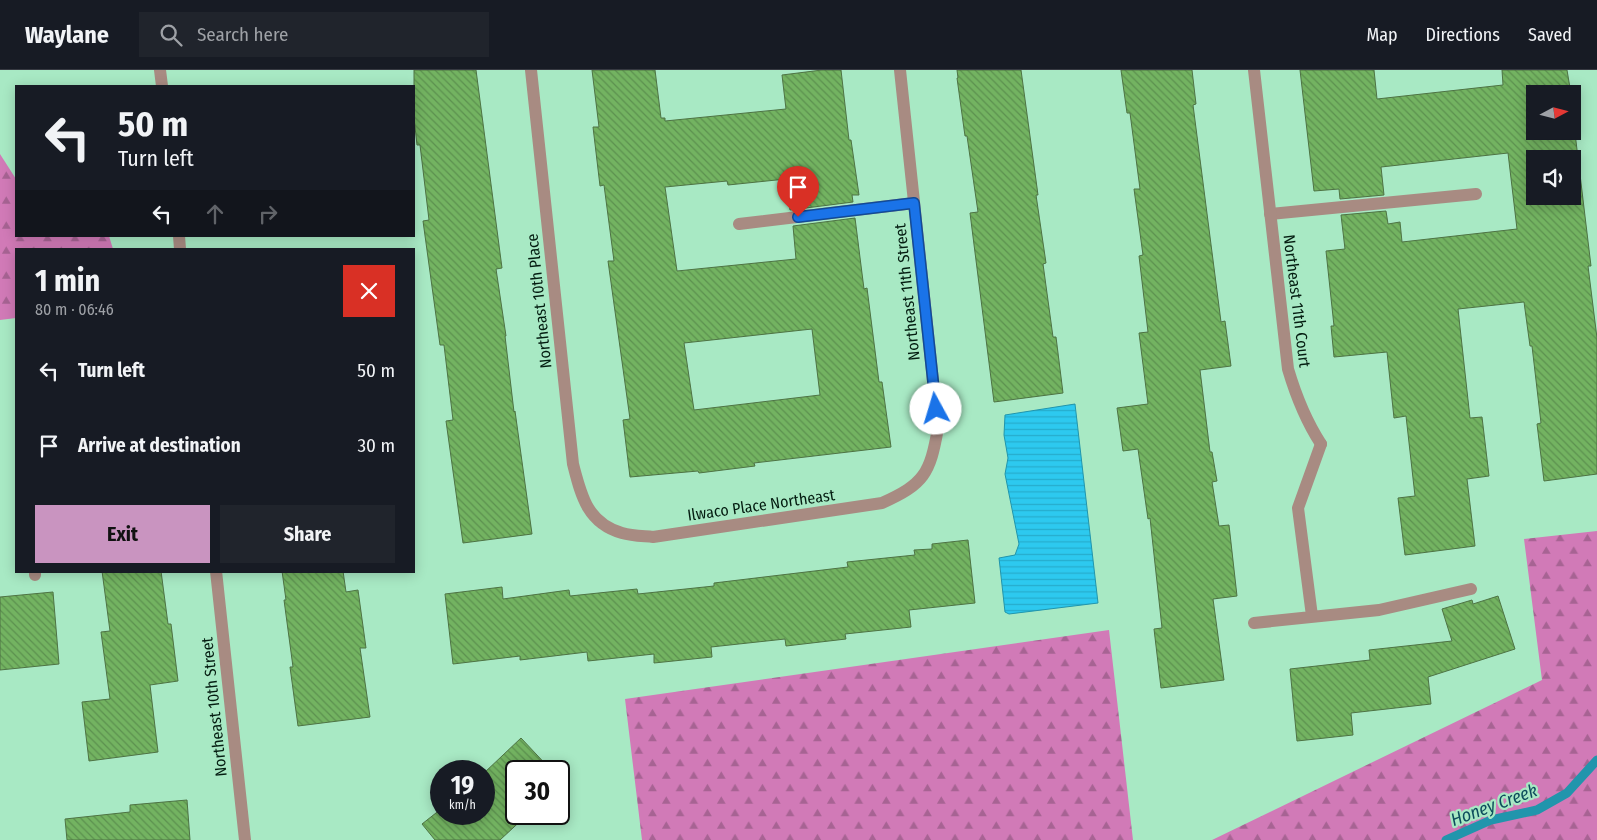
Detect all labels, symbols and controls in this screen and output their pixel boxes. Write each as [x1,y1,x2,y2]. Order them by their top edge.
search box [139,12,489,57]
text: Waylane [25,21,109,49]
icon: search [157,21,185,49]
text: Search here [197,23,288,46]
text: Map [1366,24,1398,46]
text: Directions [1426,24,1500,46]
text: Saved [1528,24,1572,46]
north arrow [1526,85,1581,140]
map controls [1526,85,1581,205]
text: 50 m [118,103,188,145]
icon: left [35,105,100,170]
text: Turn left [118,145,194,172]
button: sound [1526,150,1581,205]
pin [777,166,819,217]
icon: arrive [784,173,812,201]
icon: left [148,200,176,228]
icon: ahead [201,200,229,228]
icon: right [254,200,282,228]
street label: Northeast 11th Street [890,222,924,361]
street label: Northeast 10th Place [522,233,556,369]
street label: Northeast 11th Court [1279,233,1315,369]
text: 1 min [35,263,100,299]
button: close [343,265,395,317]
text: 80 m · 06:46 [35,300,114,319]
icon: left [35,357,63,385]
text: Turn left [78,359,145,382]
text: 50 m [357,359,395,382]
position arrow [909,382,961,434]
icon: arrive [35,432,63,460]
text: Arrive at destination [78,434,241,457]
text: 30 m [357,434,395,457]
street label: Ilwaco Place Northeast [686,485,837,525]
button: Exit [35,505,210,563]
button: Share [220,505,395,563]
street label: Northeast 10th Street [197,636,231,778]
speed limit sign: 30 [505,760,570,825]
text: 19 [451,771,474,801]
water label: Honey Creek [1448,779,1540,831]
text: km/h [449,798,476,812]

